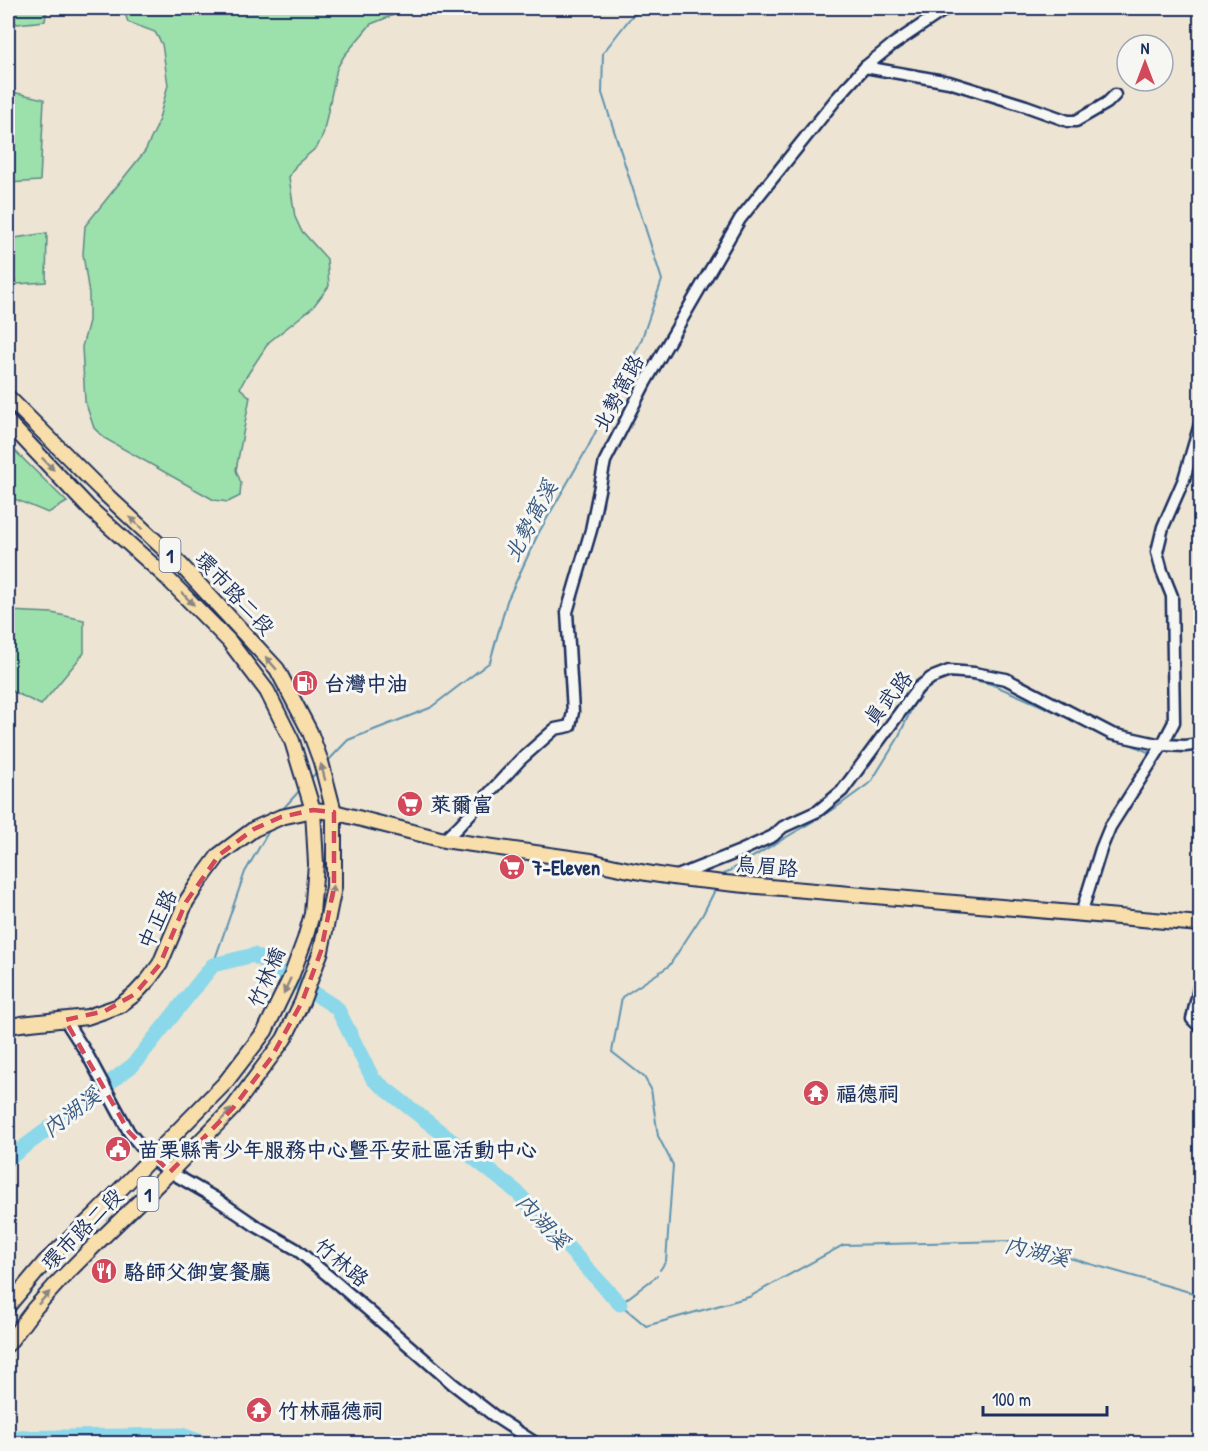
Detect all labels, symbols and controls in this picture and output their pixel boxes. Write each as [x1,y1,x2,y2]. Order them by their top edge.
north arrow [1115,33,1175,93]
text: N [1141,37,1150,59]
street label: 北勢窩路 [585,349,651,437]
one-way arrow [41,456,55,471]
water label: 北勢窩溪 [496,474,564,567]
one-way arrow [128,516,143,530]
road number: 1 [160,538,180,572]
street label: 環市路二段 [189,545,281,641]
one-way arrow [181,592,195,606]
one-way arrow [265,656,278,671]
street label: 真武路 [857,664,919,732]
fuel station icon: 台灣中油 [290,668,320,698]
place label: 台灣中油 [324,669,408,698]
one-way arrow [318,763,328,781]
supermarket icon: 萊爾富 [395,789,425,819]
place label: 萊爾富 [430,790,493,819]
street label: 烏眉路 [734,849,800,883]
supermarket icon: 7-Eleven [497,852,527,882]
place label: 7-Eleven [531,853,600,882]
street label: 中正路 [131,884,183,954]
one-way arrow [328,884,337,903]
street label: 竹林橋 [240,942,292,1012]
one-way arrow [282,977,291,994]
temple icon: 福德祠 [801,1078,831,1108]
place label: 福德祠 [836,1079,899,1108]
water label: 內湖溪 [36,1080,107,1144]
one-way arrow [218,1109,232,1123]
public building icon: 苗栗縣青少年服務中心暨平安社區活動中心 [103,1134,133,1164]
place label: 苗栗縣青少年服務中心暨平安社區活動中心 [138,1135,537,1164]
road number: 1 [138,1177,158,1211]
street label: 環市路二段 [35,1182,129,1276]
water label: 內湖溪 [510,1187,577,1256]
water label: 內湖溪 [1001,1229,1073,1273]
street label: 竹林路 [309,1231,375,1293]
restaurant icon: 駱師父御宴餐廳 [89,1256,119,1286]
place label: 駱師父御宴餐廳 [124,1257,271,1286]
one-way arrow [37,1291,50,1306]
scale bar [983,1379,1108,1417]
text: 100 m [992,1387,1031,1412]
temple icon: 竹林福德祠 [244,1395,274,1425]
place label: 竹林福德祠 [278,1396,383,1425]

